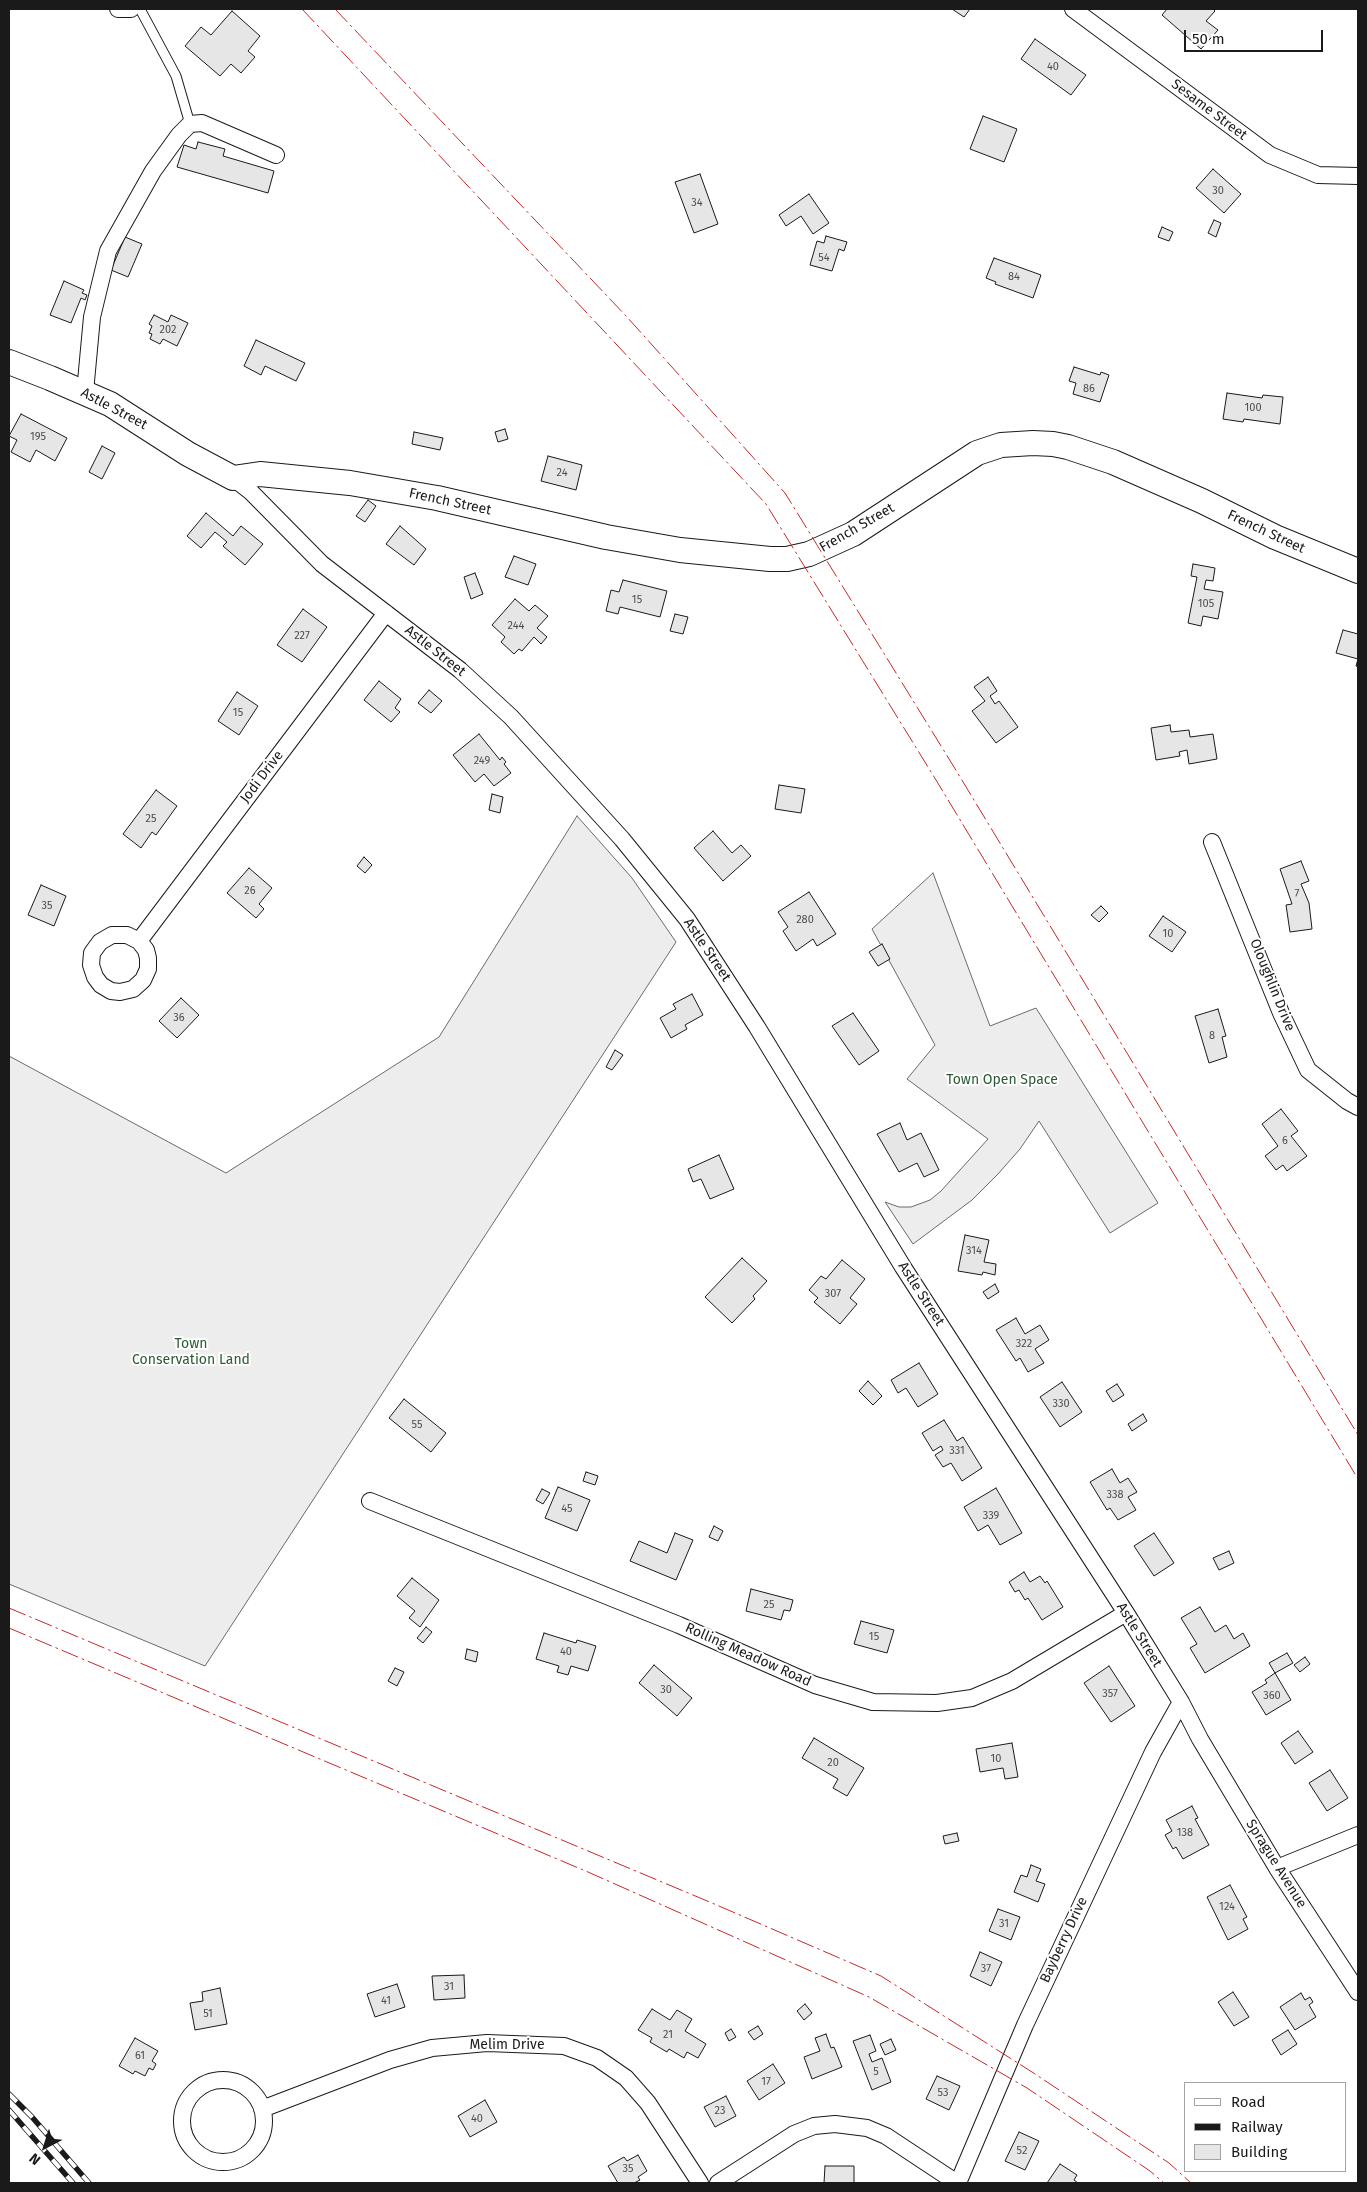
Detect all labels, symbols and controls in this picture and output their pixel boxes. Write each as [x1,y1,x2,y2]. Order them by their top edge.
scale bar [1187,20,1326,52]
text: 50 m [1192,30,1225,48]
house number: 40 [1047,60,1059,74]
street label: Sesame Street [1168,76,1250,144]
house number: 30 [1212,184,1224,198]
house number: 34 [691,196,703,210]
house number: 54 [818,251,830,265]
house number: 84 [1008,270,1020,284]
house number: 202 [160,323,176,337]
house number: 86 [1083,382,1095,396]
street label: Astle Street [78,384,150,434]
house number: 100 [1244,401,1262,415]
house number: 195 [30,430,46,444]
house number: 24 [557,466,567,480]
street label: French Street [407,485,493,519]
street label: French Street [817,500,897,556]
street label: French Street [1224,507,1308,557]
house number: 15 [632,593,642,607]
house number: 105 [1198,597,1214,611]
house number: 244 [508,619,524,633]
street label: Astle Street [401,622,469,680]
house number: 227 [294,629,310,643]
house number: 15 [233,706,243,720]
street label: Jodi Drive [237,747,287,807]
house number: 249 [474,754,490,768]
house number: 25 [146,812,156,826]
house number: 26 [244,884,256,898]
house number: 7 [1295,887,1299,901]
house number: 35 [42,899,52,913]
house number: 280 [796,913,814,927]
street label: Astle Street [680,915,734,985]
house number: 10 [1163,927,1173,941]
street label: Oloughlin Drive [1246,936,1298,1034]
house number: 36 [173,1011,185,1025]
house number: 8 [1209,1029,1215,1043]
park label: Town Open Space [946,1072,1058,1088]
house number: 6 [1282,1134,1288,1148]
house number: 314 [966,1244,982,1258]
street label: Astle Street [894,1259,948,1329]
house number: 307 [825,1287,841,1301]
park label: Town Conservation Land [132,1336,250,1368]
house number: 322 [1016,1337,1032,1351]
house number: 330 [1052,1397,1070,1411]
house number: 55 [412,1418,422,1432]
house number: 331 [949,1444,965,1458]
house number: 338 [1106,1488,1124,1502]
house number: 45 [561,1502,573,1516]
house number: 339 [983,1509,999,1523]
house number: 25 [764,1598,774,1612]
street label: Astle Street [1113,1600,1165,1670]
street label: Rolling Meadow Road [682,1620,814,1690]
house number: 15 [869,1630,879,1644]
house number: 40 [560,1645,572,1659]
house number: 30 [660,1683,672,1697]
house number: 357 [1102,1687,1118,1701]
house number: 360 [1263,1689,1281,1703]
house number: 10 [991,1752,1001,1766]
house number: 20 [827,1756,839,1770]
street label: Sprague Avenue [1242,1817,1310,1911]
house number: 138 [1177,1826,1193,1840]
street label: Bayberry Drive [1037,1894,1091,1986]
house number: 124 [1219,1900,1235,1914]
house number: 31 [999,1917,1009,1931]
house number: 37 [981,1962,991,1976]
house number: 31 [444,1980,454,1994]
house number: 41 [381,1994,391,2008]
house number: 51 [203,2007,213,2021]
house number: 21 [663,2028,673,2042]
street label: Melim Drive [469,2037,545,2053]
house number: 61 [135,2049,145,2063]
house number: 5 [873,2065,879,2079]
house number: 17 [761,2075,771,2089]
legend [1184,2082,1347,2172]
house number: 53 [938,2086,948,2100]
text: Road [1231,2093,1266,2111]
house number: 23 [715,2104,725,2118]
house number: 40 [471,2112,483,2126]
text: Railway [1231,2118,1283,2136]
north arrow [20,2122,70,2172]
text: Building [1231,2143,1287,2161]
house number: 52 [1017,2144,1027,2158]
text: N [26,2149,44,2168]
house number: 35 [623,2162,633,2176]

